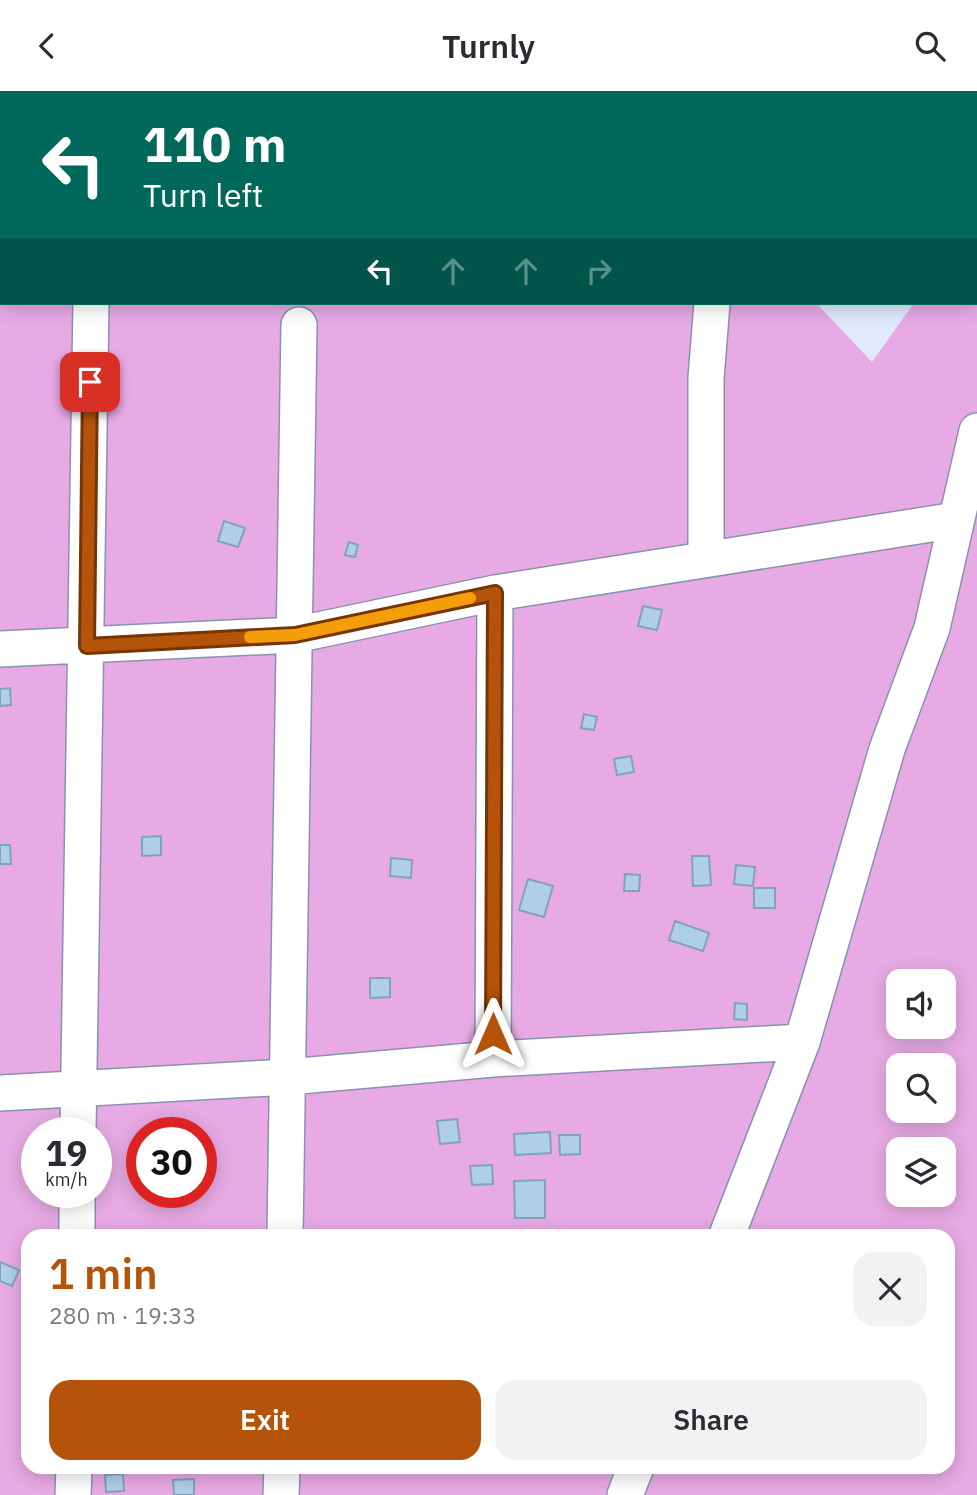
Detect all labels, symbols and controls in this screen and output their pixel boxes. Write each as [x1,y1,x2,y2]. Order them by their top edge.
text: Turnly [442,25,535,67]
icon: back [28,27,66,65]
icon: search [911,27,949,65]
text: 110 m [143,112,287,175]
icon: left [28,119,119,210]
text: Turn left [143,174,263,216]
icon: left [361,252,399,290]
icon: ahead [434,252,472,290]
icon: ahead [507,252,545,290]
icon: right [580,252,618,290]
pin [60,352,120,412]
icon: arrive [71,363,109,401]
map controls [886,969,956,1207]
button: sound [886,969,956,1039]
position arrow [456,997,530,1071]
button: search [886,1053,956,1123]
speed limit sign: 30 [126,1117,217,1208]
text: 19 [45,1130,88,1176]
button: layers [886,1137,956,1207]
text: km/h [45,1168,88,1191]
text: 1 min [49,1246,158,1301]
button: close [853,1252,927,1326]
text: 280 m · 19:33 [49,1300,196,1330]
button: Exit [49,1380,481,1460]
button: Share [495,1380,927,1460]

